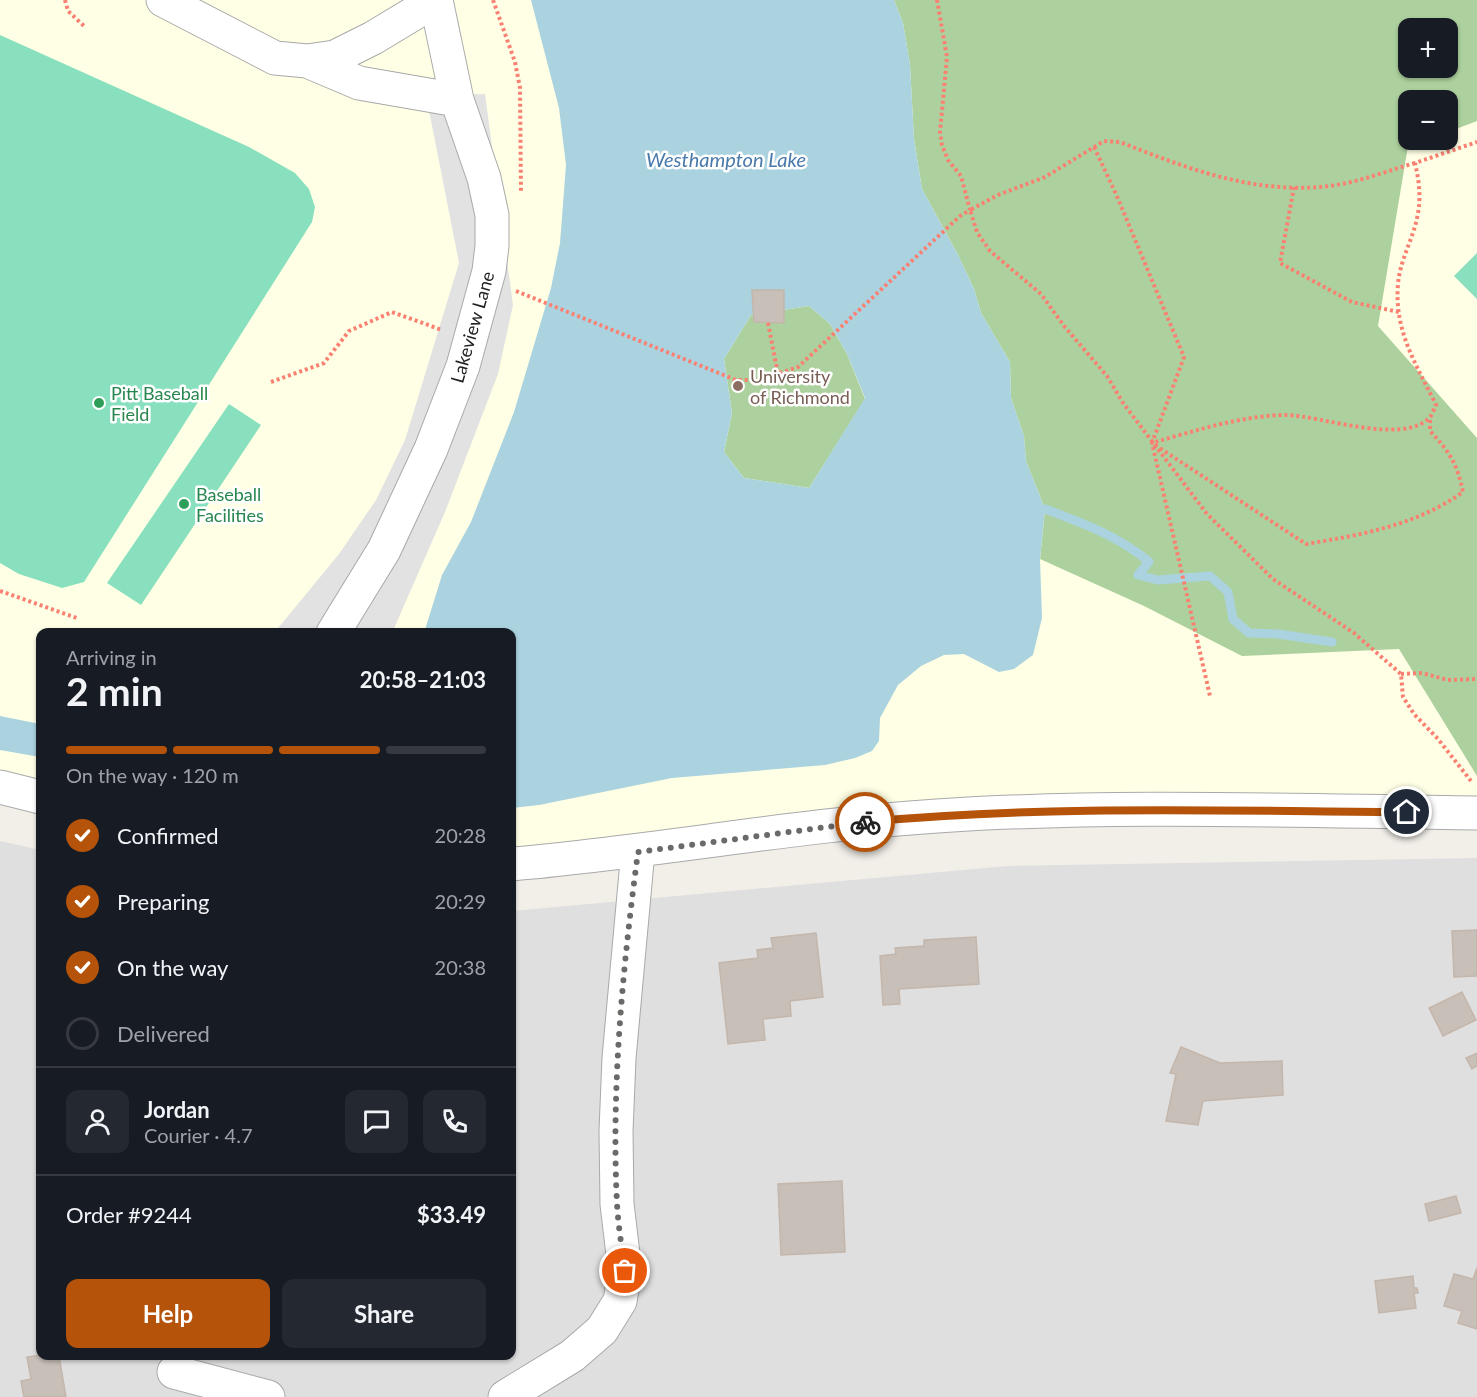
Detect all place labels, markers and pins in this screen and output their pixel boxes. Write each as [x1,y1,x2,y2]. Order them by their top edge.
place label: University of Richmond [750,365,850,408]
marker: University of Richmond [731,379,745,393]
place label: Pitt Baseball Field [111,382,208,425]
marker: Pitt Baseball Field [92,396,106,410]
place label: Baseball Facilities [196,483,264,526]
marker: Baseball Facilities [177,497,191,511]
pin [1381,786,1432,837]
pin [599,1245,650,1296]

